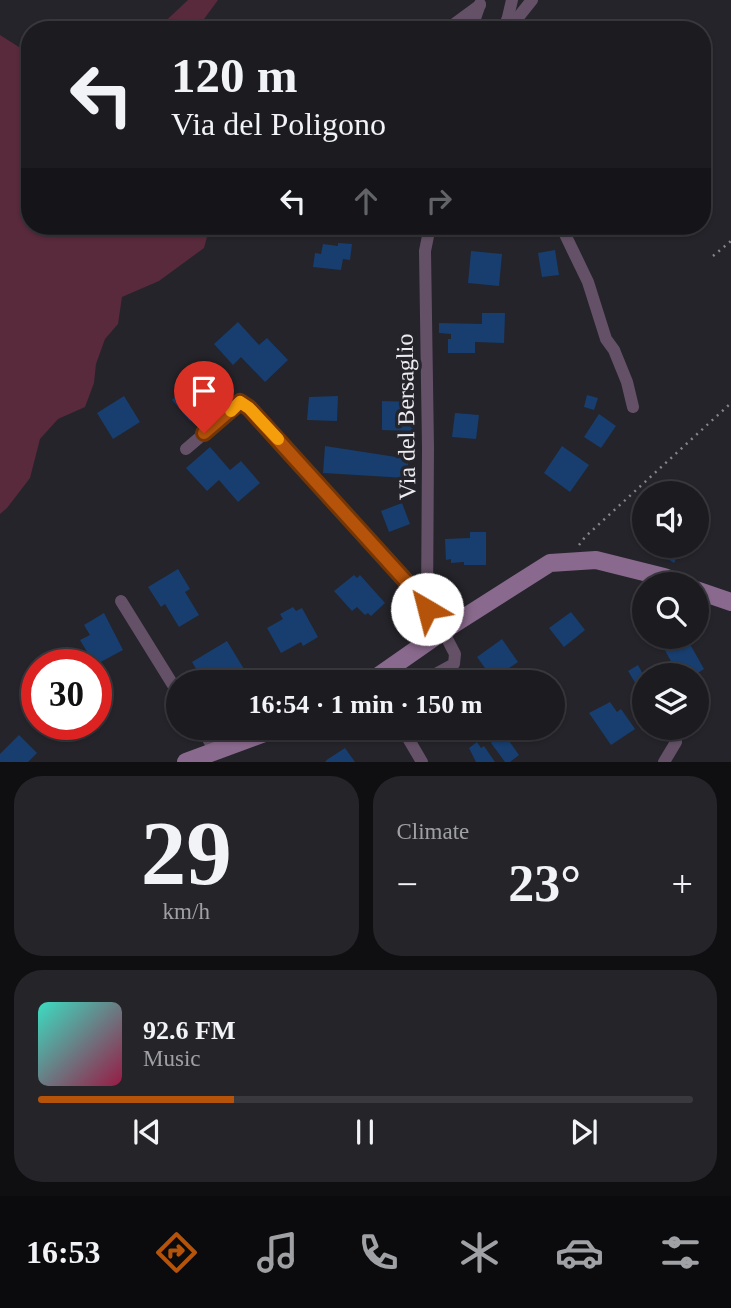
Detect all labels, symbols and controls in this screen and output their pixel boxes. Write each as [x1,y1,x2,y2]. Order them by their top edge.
text: 120 m [171,48,298,103]
icon: left [56,49,147,140]
text: Via del Poligono [171,106,386,142]
icon: left [274,182,312,220]
icon: ahead [347,182,385,220]
icon: right [420,182,458,220]
street label: Via del Bersaglio [392,334,420,500]
pin [174,361,234,433]
icon: arrive [185,372,223,410]
map controls [632,481,709,740]
button: sound [632,481,709,558]
position arrow [390,572,464,646]
button: search [632,572,709,649]
speed limit sign: 30 [21,649,112,740]
button: layers [632,663,709,740]
text: 16:54 · 1 min · 150 m [249,690,483,719]
text: 29 [141,803,232,904]
text: Climate [397,819,469,844]
text: 23° [508,855,581,912]
text: − [397,863,418,905]
text: + [672,863,693,905]
text: km/h [163,899,210,924]
text: 92.6 FM [143,1016,235,1045]
text: Music [143,1046,201,1071]
icon: previous [128,1113,166,1151]
icon: pause [346,1113,384,1151]
icon: next [565,1113,603,1151]
icon: directions [152,1228,201,1277]
icon: music [253,1228,302,1277]
icon: phone [354,1228,403,1277]
icon: climate [455,1228,504,1277]
icon: car [555,1228,604,1277]
icon: filters [656,1228,705,1277]
text: 16:53 [26,1234,101,1270]

